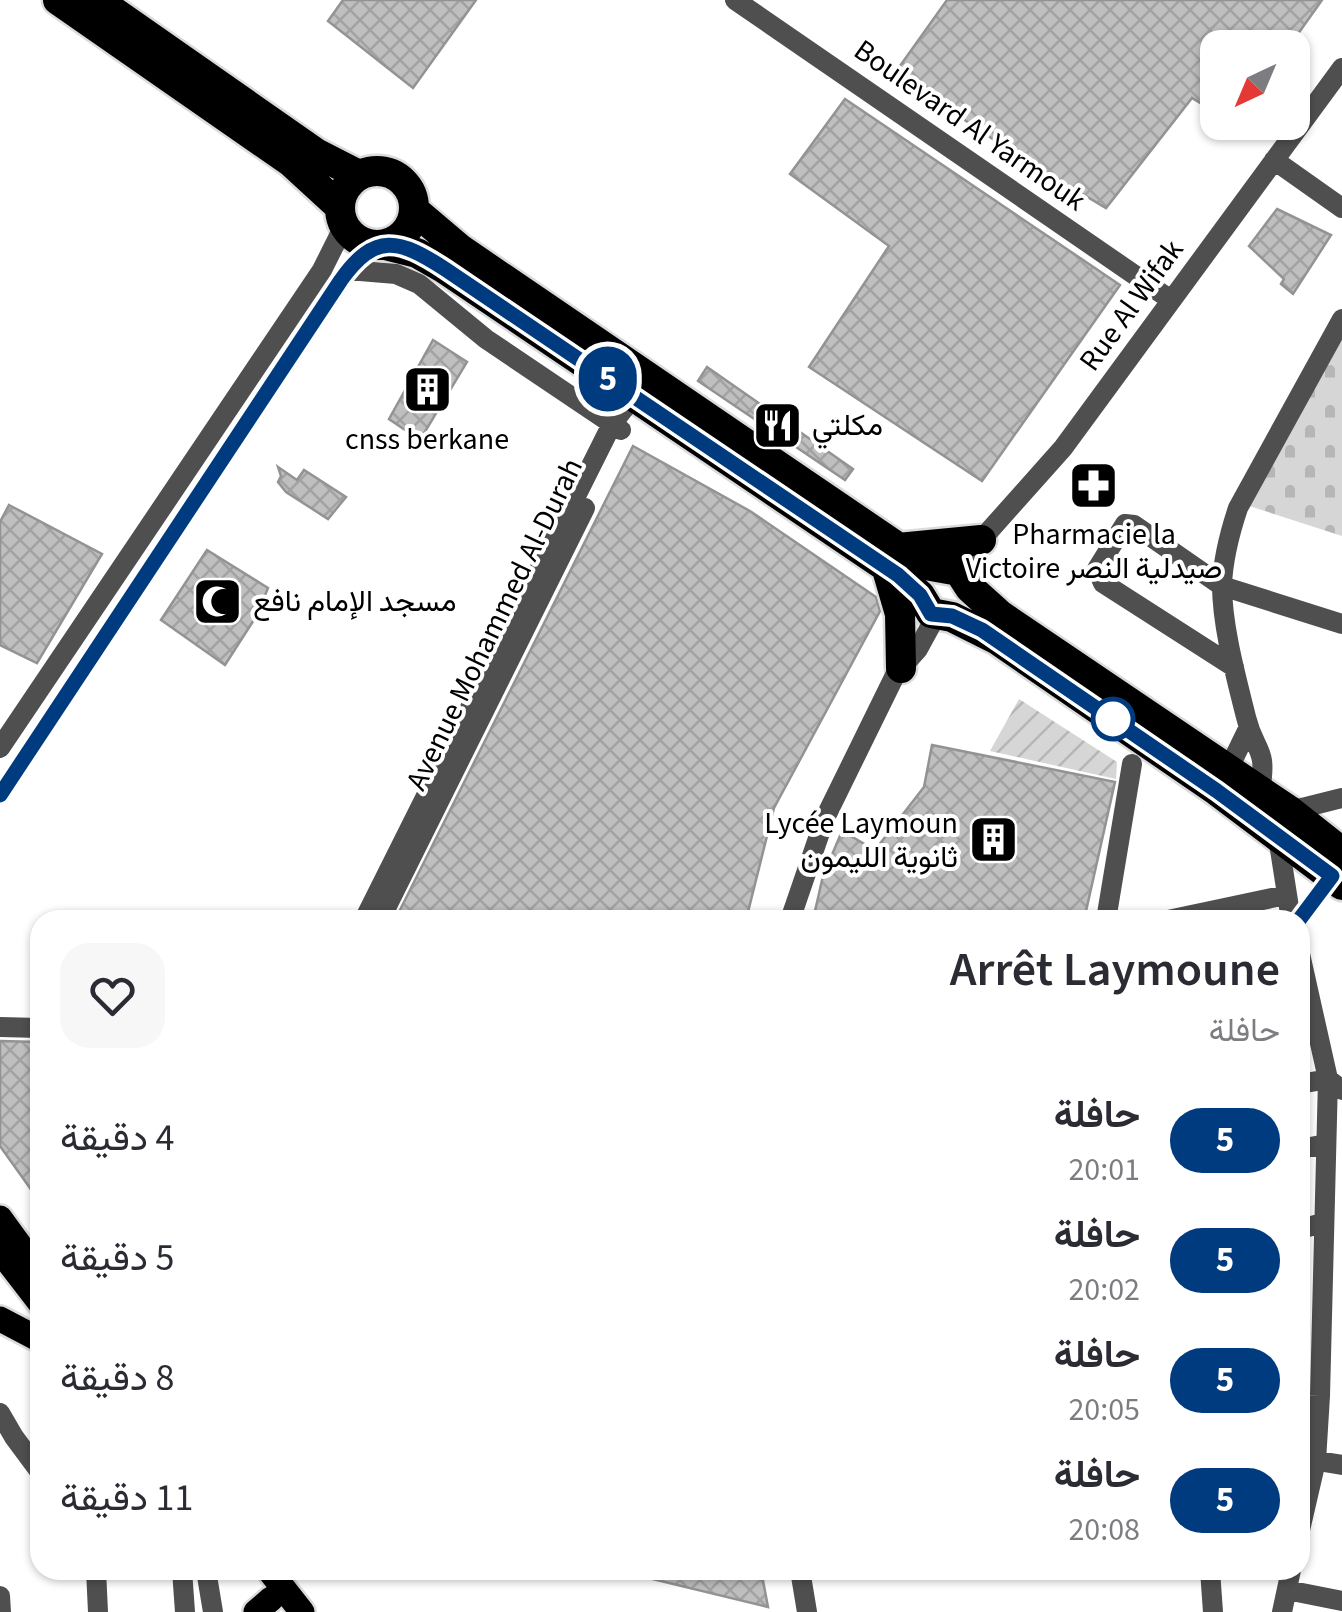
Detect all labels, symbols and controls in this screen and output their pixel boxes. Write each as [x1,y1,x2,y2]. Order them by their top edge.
street label: Boulevard Al Yarmouk [845,29,1094,222]
north arrow [1200,30,1310,140]
map controls [1200,30,1310,140]
street label: Rue Al Wifak [1069,231,1194,380]
line badge: 5 [576,346,640,412]
text: 5 [599,354,617,404]
building icon: cnss berkane [401,364,453,416]
restaurant icon: مكلتي [751,399,803,451]
place label: مكلتي [812,404,883,449]
place label: cnss berkane [345,418,509,461]
street label: Avenue Mohammed Al-Durah [395,451,594,797]
pharmacy icon: Pharmacie la Victoire صيدلية النصر [1068,459,1120,511]
place label: Pharmacie la Victoire صيدلية النصر [966,513,1222,590]
mosque icon: مسجد الإمام نافع [192,575,244,627]
place label: مسجد الإمام نافع [253,580,457,623]
unlabelled marker [1092,698,1134,740]
place label: Lycée Laymoun ثانوية الليمون [764,802,958,879]
building icon: Lycée Laymoun ثانوية الليمون [967,814,1019,866]
text: Arrêt Laymoune [950,936,1280,1004]
button: heart [60,943,165,1048]
text: حافلة [1209,1008,1280,1054]
text: حافلة [1054,1088,1140,1142]
text: 4 دقيقة [60,1111,174,1165]
text: 5 [1216,1115,1234,1165]
text: 20:01 [1068,1147,1140,1193]
text: حافلة [1054,1208,1140,1262]
text: 5 دقيقة [60,1231,174,1285]
text: 5 [1216,1235,1234,1285]
text: 20:02 [1068,1267,1140,1313]
text: حافلة [1054,1328,1140,1382]
text: 8 دقيقة [60,1351,174,1405]
text: 5 [1216,1355,1234,1405]
text: 20:05 [1068,1387,1140,1433]
text: حافلة [1054,1448,1140,1502]
text: 11 دقيقة [60,1471,193,1525]
text: 5 [1216,1475,1234,1525]
text: 20:08 [1068,1507,1140,1553]

